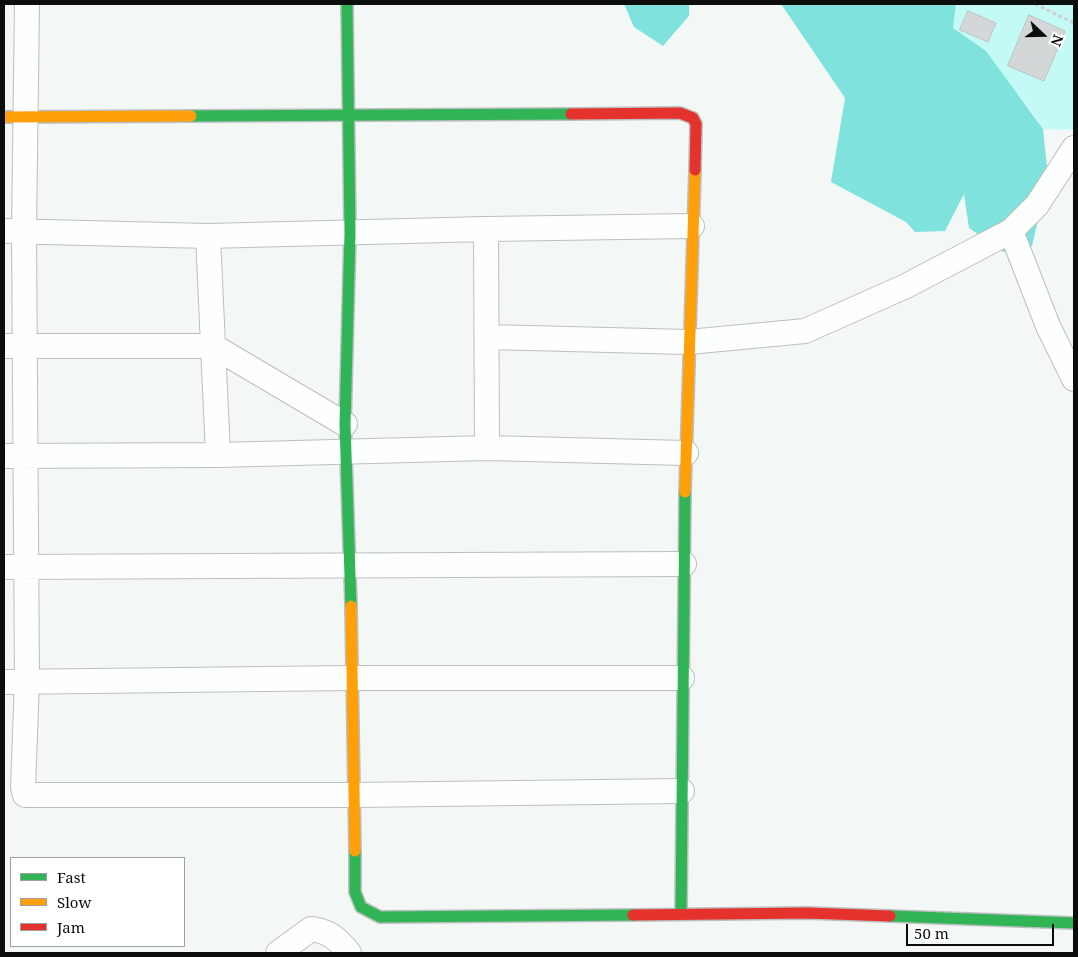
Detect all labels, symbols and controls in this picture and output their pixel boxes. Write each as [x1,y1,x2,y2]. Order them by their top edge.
north arrow [1018,10,1068,60]
text: N [1047,32,1068,49]
legend [10,857,185,947]
text: Fast [57,867,86,887]
text: Slow [57,892,91,912]
scale bar [908,914,1056,946]
text: Jam [57,917,85,937]
text: 50 m [914,923,949,943]

